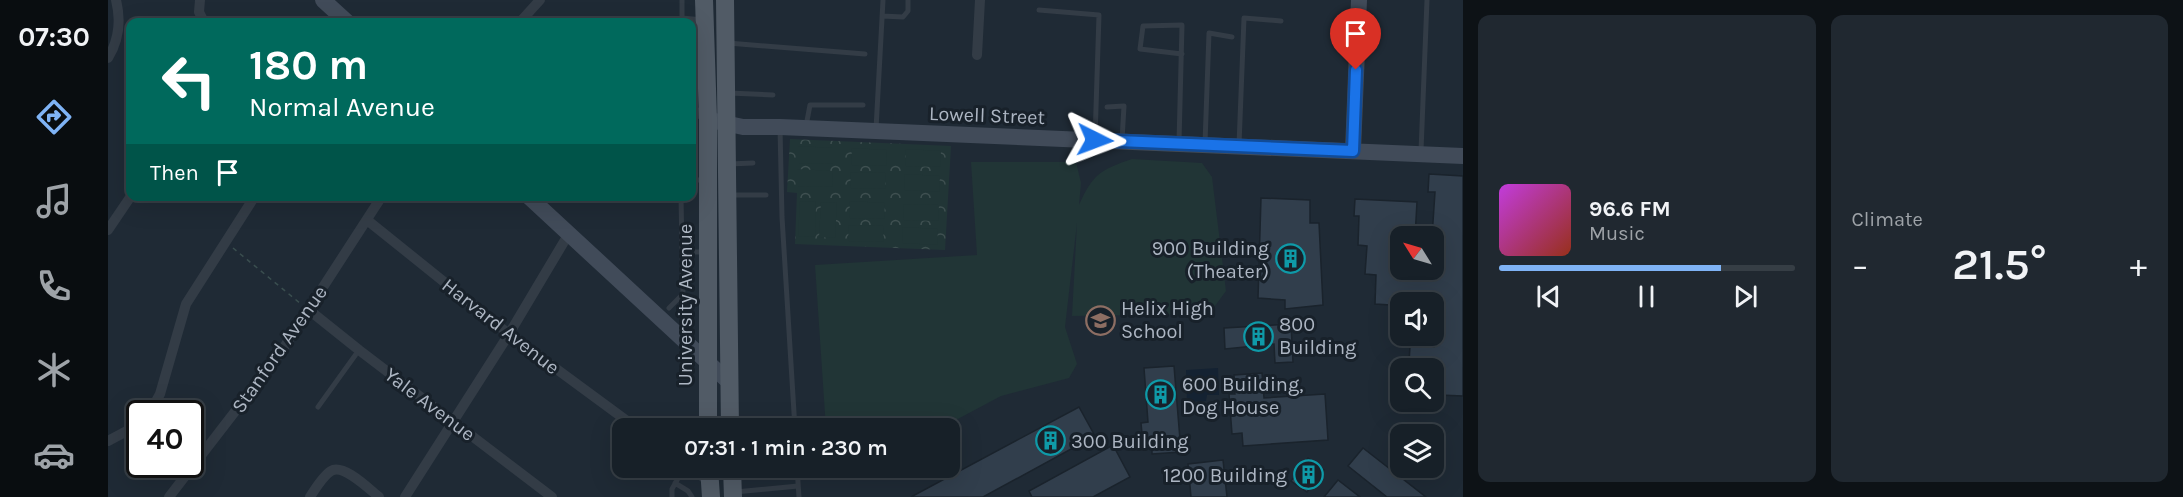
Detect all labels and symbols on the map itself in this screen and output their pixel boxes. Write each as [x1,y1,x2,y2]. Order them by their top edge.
pin [1330,8,1381,70]
street label: Lowell Street [929,102,1046,129]
position arrow [1063,108,1127,172]
street label: University Avenue [674,224,697,386]
north arrow [1390,226,1444,280]
place label: 900 Building (Theater) [1152,237,1269,283]
building icon: 900 Building (Theater) [1274,243,1306,275]
street label: Harvard Avenue [438,274,564,379]
street label: Stanford Avenue [227,281,332,417]
place label: Helix High School [1121,297,1214,343]
school or university icon: Helix High School [1084,304,1116,336]
place label: 800 Building [1279,313,1356,359]
building icon: 800 Building [1242,320,1274,352]
street label: Yale Avenue [380,363,479,446]
place label: 600 Building, Dog House [1182,373,1303,419]
building icon: 600 Building, Dog House [1145,379,1177,411]
speed limit sign: 40 [126,400,204,478]
building icon: 300 Building [1034,425,1066,457]
place label: 300 Building [1071,430,1189,453]
building icon: 1200 Building [1292,459,1324,491]
place label: 1200 Building [1163,464,1287,487]

